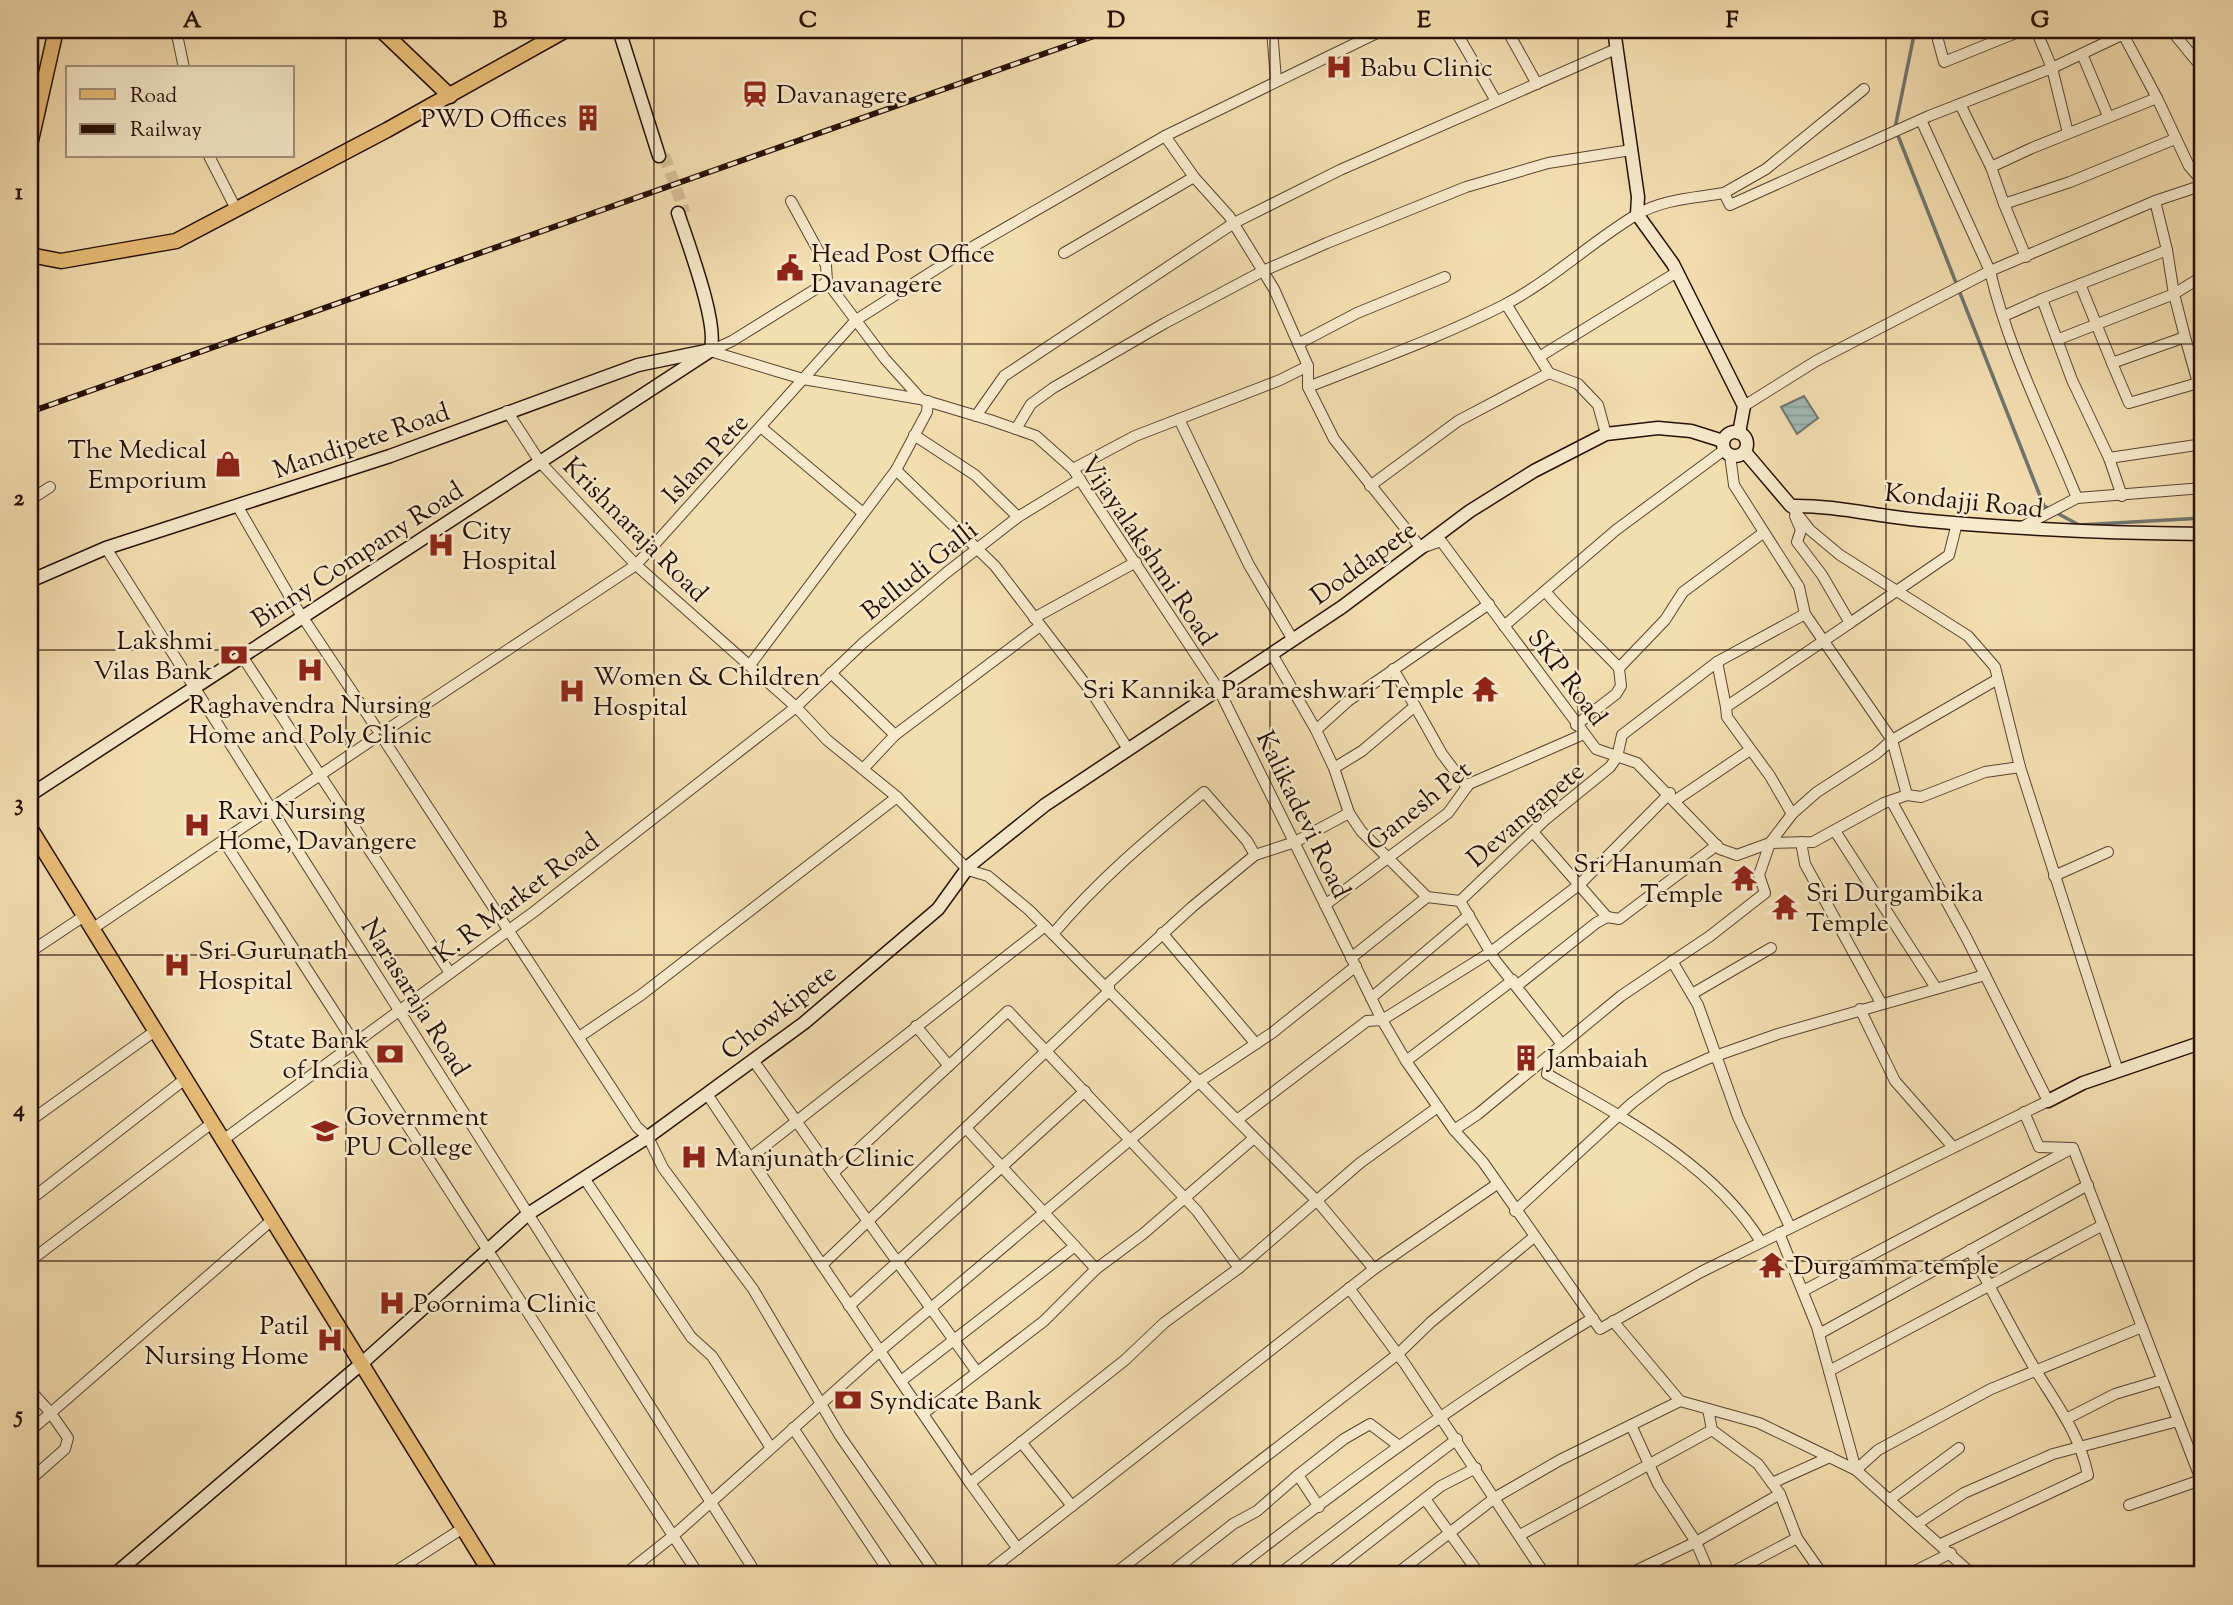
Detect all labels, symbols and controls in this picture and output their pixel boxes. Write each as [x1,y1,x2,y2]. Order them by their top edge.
text: A [183,5,202,38]
text: B [493,5,508,38]
text: C [799,5,817,38]
text: D [1107,5,1125,38]
text: E [1417,5,1431,38]
text: F [1726,5,1739,38]
text: G [2031,5,2050,38]
place label: Babu Clinic [1360,51,1493,88]
hospital icon: Babu Clinic [1324,52,1354,82]
legend [66,66,294,158]
place label: Davanagere [776,78,907,115]
station icon: Davanagere [740,79,770,109]
text: Road [130,82,177,112]
place label: PWD Offices [421,102,567,139]
building icon: PWD Offices [573,103,603,133]
text: Railway [130,116,202,146]
text: 1 [15,177,23,210]
place label: Head Post Office Davanagere [811,237,995,304]
public building icon: Head Post Office Davanagere [775,253,805,283]
street label: Mandipete Road [269,395,455,490]
street label: Islam Pete [655,406,758,513]
place label: The Medical Emporium [68,433,207,500]
shop icon: The Medical Emporium [213,449,243,479]
street label: Vijayalakshmi Road [1069,449,1225,654]
street label: Krishnaraja Road [553,450,716,612]
street label: Binny Company Road [245,473,472,639]
street label: Kondajji Road [1883,476,2045,529]
text: 2 [14,483,25,516]
street label: Belludi Galli [854,513,987,630]
street label: Doddapete [1304,513,1425,615]
place label: City Hospital [462,514,557,581]
hospital icon: City Hospital [426,530,456,560]
street label: SKP Road [1517,622,1615,735]
place label: Lakshmi Vilas Bank [93,624,213,691]
bank icon: Lakshmi Vilas Bank [219,640,249,670]
hospital icon: Raghavendra Nursing Home and Poly Clinic [295,655,325,685]
place label: Women & Children Hospital [593,660,820,727]
place label: Sri Kannika Parameshwari Temple [1082,673,1464,710]
temple icon: Sri Kannika Parameshwari Temple [1470,674,1500,704]
hospital icon: Women & Children Hospital [557,676,587,706]
place label: Raghavendra Nursing Home and Poly Clinic [188,688,432,755]
street label: Kalikadevi Road [1245,725,1358,905]
street label: Ganesh Pet [1359,753,1480,861]
street label: Devangapete [1460,754,1593,877]
text: 3 [14,788,24,821]
place label: Ravi Nursing Home, Davangere [218,794,417,861]
hospital icon: Ravi Nursing Home, Davangere [182,810,212,840]
street label: K. R Market Road [427,824,608,974]
place label: Sri Hanuman Temple [1573,847,1723,914]
temple icon: Sri Hanuman Temple [1729,863,1759,893]
place label: Sri Durgambika Temple [1806,876,1983,943]
temple icon: Sri Durgambika Temple [1770,892,1800,922]
street label: Narasaraja Road [350,912,478,1085]
place label: Sri Gurunath Hospital [198,934,348,1001]
hospital icon: Sri Gurunath Hospital [162,950,192,980]
street label: Chowkipete [714,956,845,1070]
place label: State Bank of India [248,1023,369,1090]
bank icon: State Bank of India [375,1039,405,1069]
place label: Jambaiah [1545,1042,1649,1079]
building icon: Jambaiah [1511,1043,1541,1073]
text: 4 [12,1094,25,1127]
place label: Government PU College [346,1100,488,1167]
school or university icon: Government PU College [310,1116,340,1146]
place label: Manjunath Clinic [715,1141,915,1178]
hospital icon: Manjunath Clinic [679,1142,709,1172]
place label: Durgamma temple [1793,1249,1999,1286]
temple icon: Durgamma temple [1757,1250,1787,1280]
place label: Poornima Clinic [413,1287,597,1324]
hospital icon: Poornima Clinic [377,1288,407,1318]
place label: Patil Nursing Home [145,1309,309,1376]
hospital icon: Patil Nursing Home [315,1325,345,1355]
place label: Syndicate Bank [869,1384,1042,1421]
bank icon: Syndicate Bank [833,1385,863,1415]
text: 5 [13,1400,23,1433]

